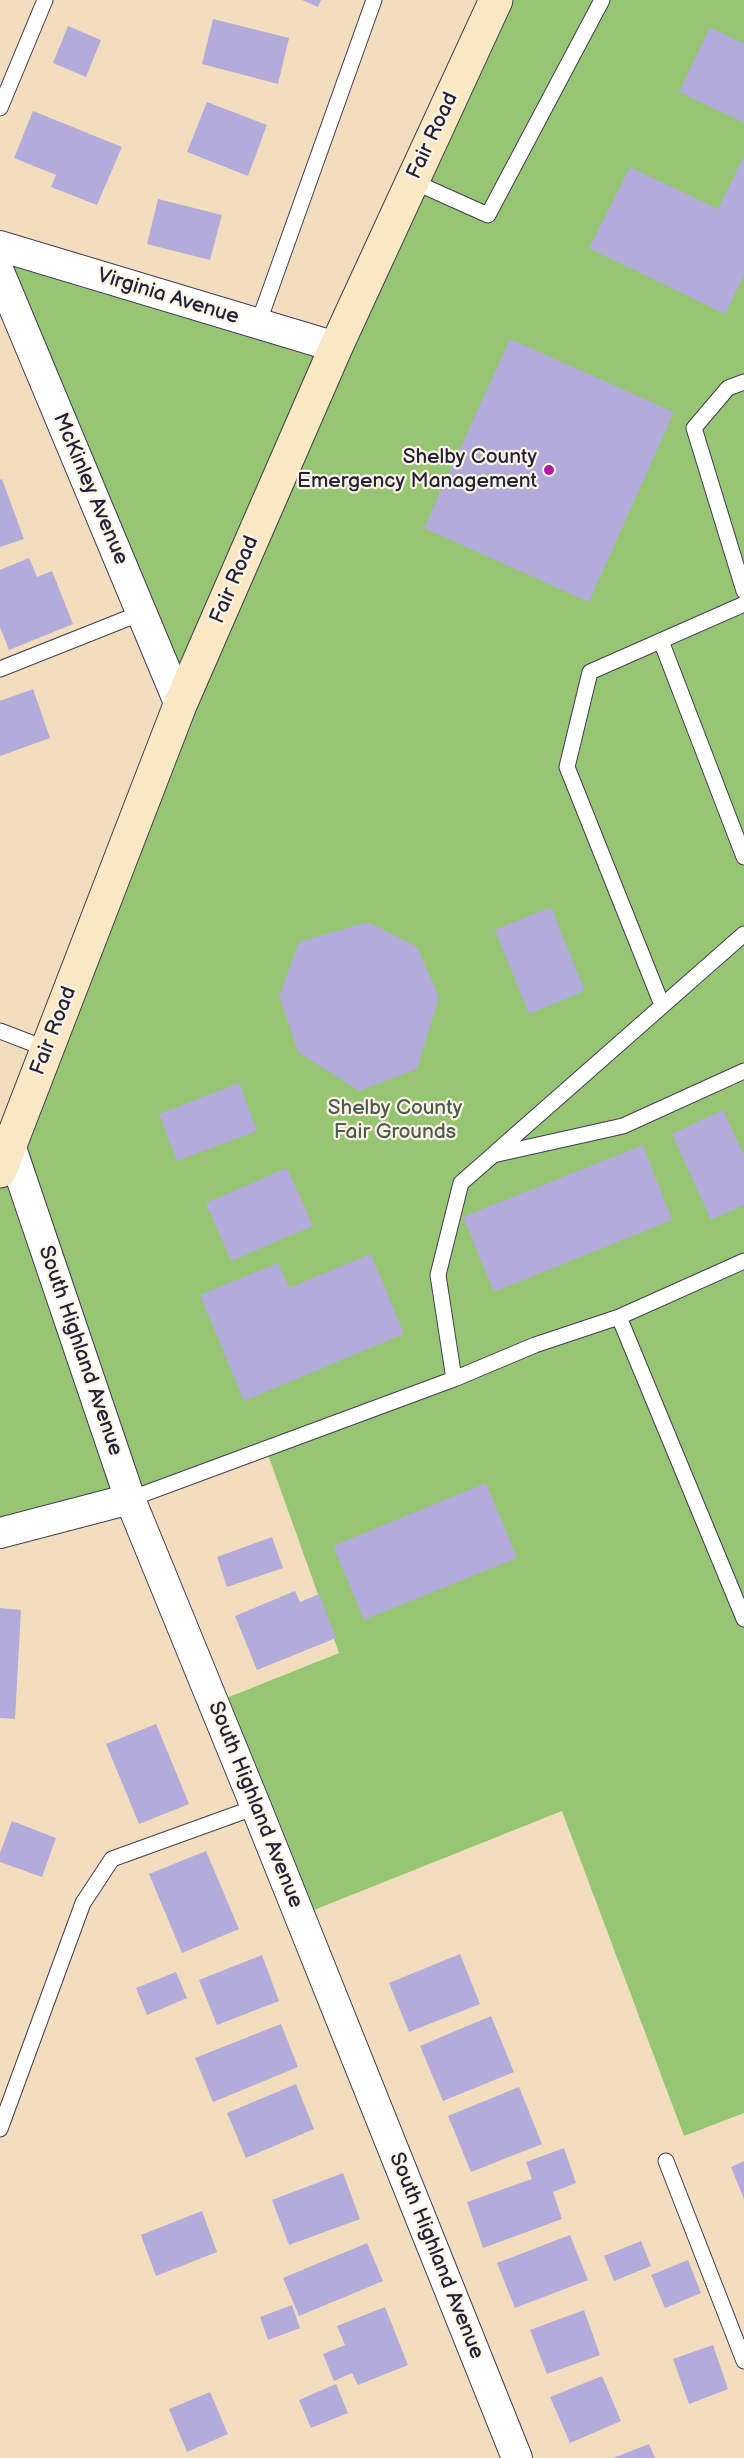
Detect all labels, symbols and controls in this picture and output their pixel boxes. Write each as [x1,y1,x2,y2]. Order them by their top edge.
street label: Fair Road [402,89,464,183]
street label: Virginia Avenue [94,263,242,331]
street label: McKinley Avenue [47,410,133,568]
place label: Shelby County Emergency Management [297,445,537,495]
marker: Shelby County Emergency Management [542,463,556,477]
street label: Fair Road [205,532,265,628]
street label: Fair Road [26,983,82,1079]
park label: Shelby County Fair Grounds [328,1096,462,1146]
street label: South Highland Avenue [32,1243,128,1459]
street label: South Highland Avenue [202,1698,308,1912]
street label: South Highland Avenue [383,2149,489,2363]

